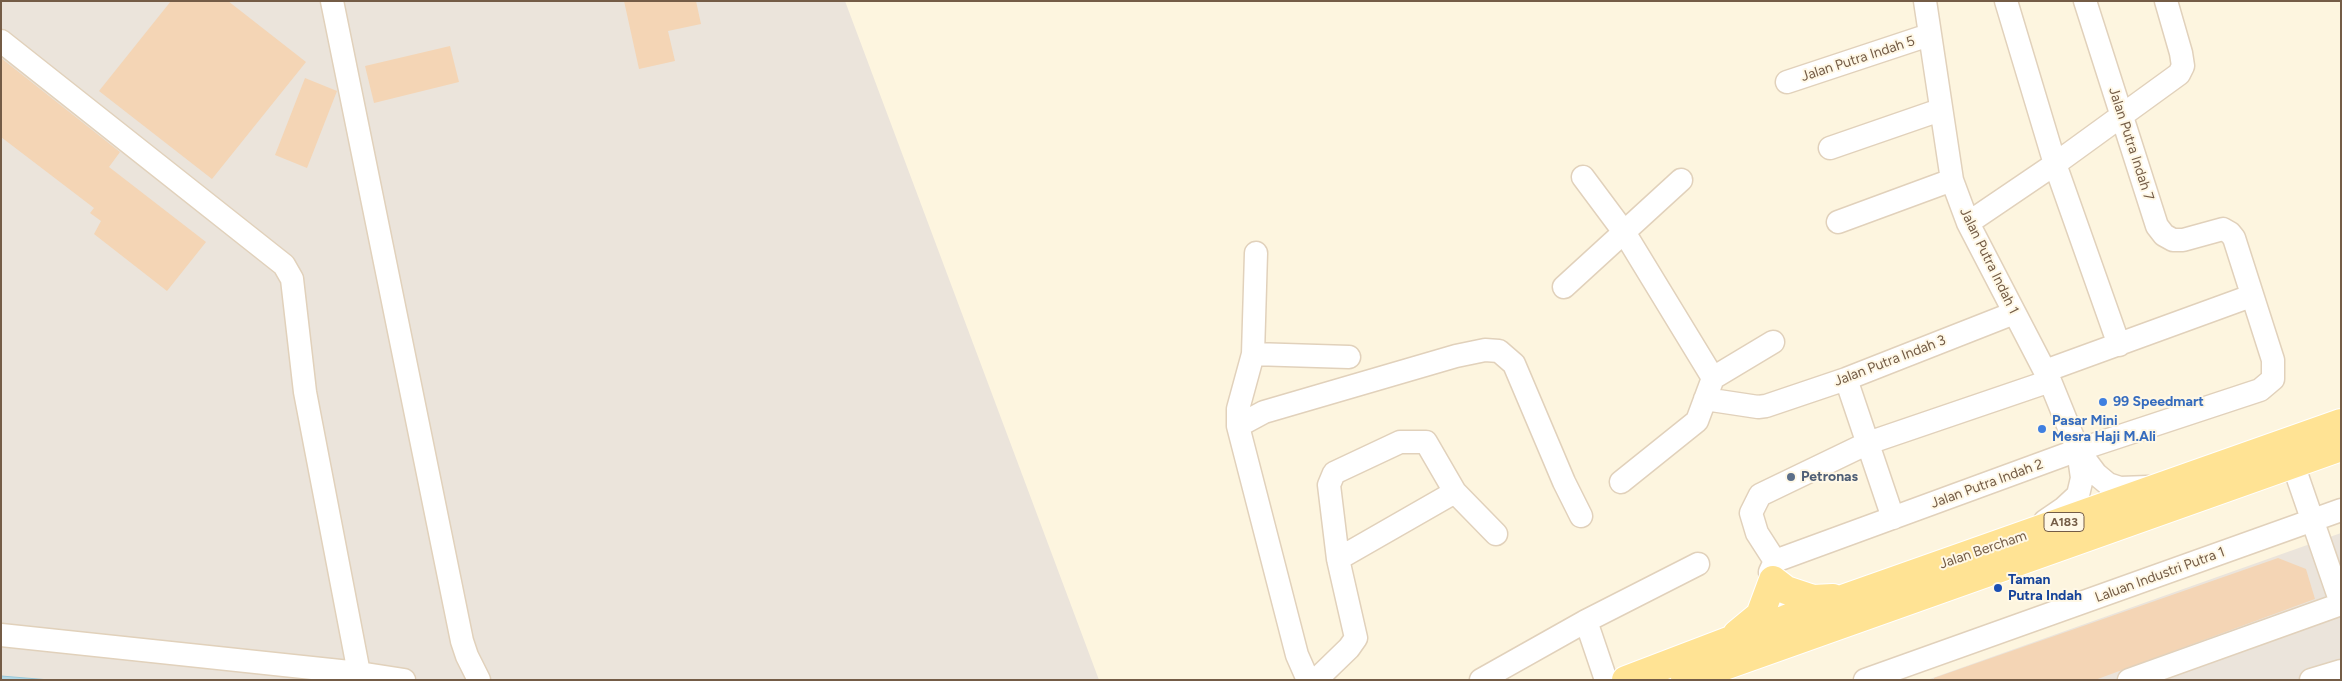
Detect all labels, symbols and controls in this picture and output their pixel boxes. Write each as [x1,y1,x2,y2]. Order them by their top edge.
street label: Jalan Putra Indah 5 [1799,33,1917,85]
street label: Jalan Putra Indah 7 [2105,85,2157,203]
street label: Jalan Putra Indah 1 [1956,205,2022,317]
street label: Jalan Putra Indah 3 [1832,332,1948,390]
place label: 99 Speedmart [2113,394,2204,410]
marker: 99 Speedmart [2097,396,2109,408]
place label: Pasar Mini Mesra Haji M.Ali [2052,413,2156,446]
marker: Pasar Mini Mesra Haji M.Ali [2036,423,2048,435]
street label: Jalan Putra Indah 2 [1929,456,2045,512]
place label: Petronas [1801,469,1858,485]
marker: Petronas [1785,471,1797,483]
road number: A183 [2044,512,2084,532]
street label: Jalan Bercham [1937,527,2029,573]
street label: Laluan Industri Putra 1 [2093,544,2227,606]
place label: Taman Putra Indah [2008,572,2082,604]
marker: Taman Putra Indah [1992,582,2004,594]

